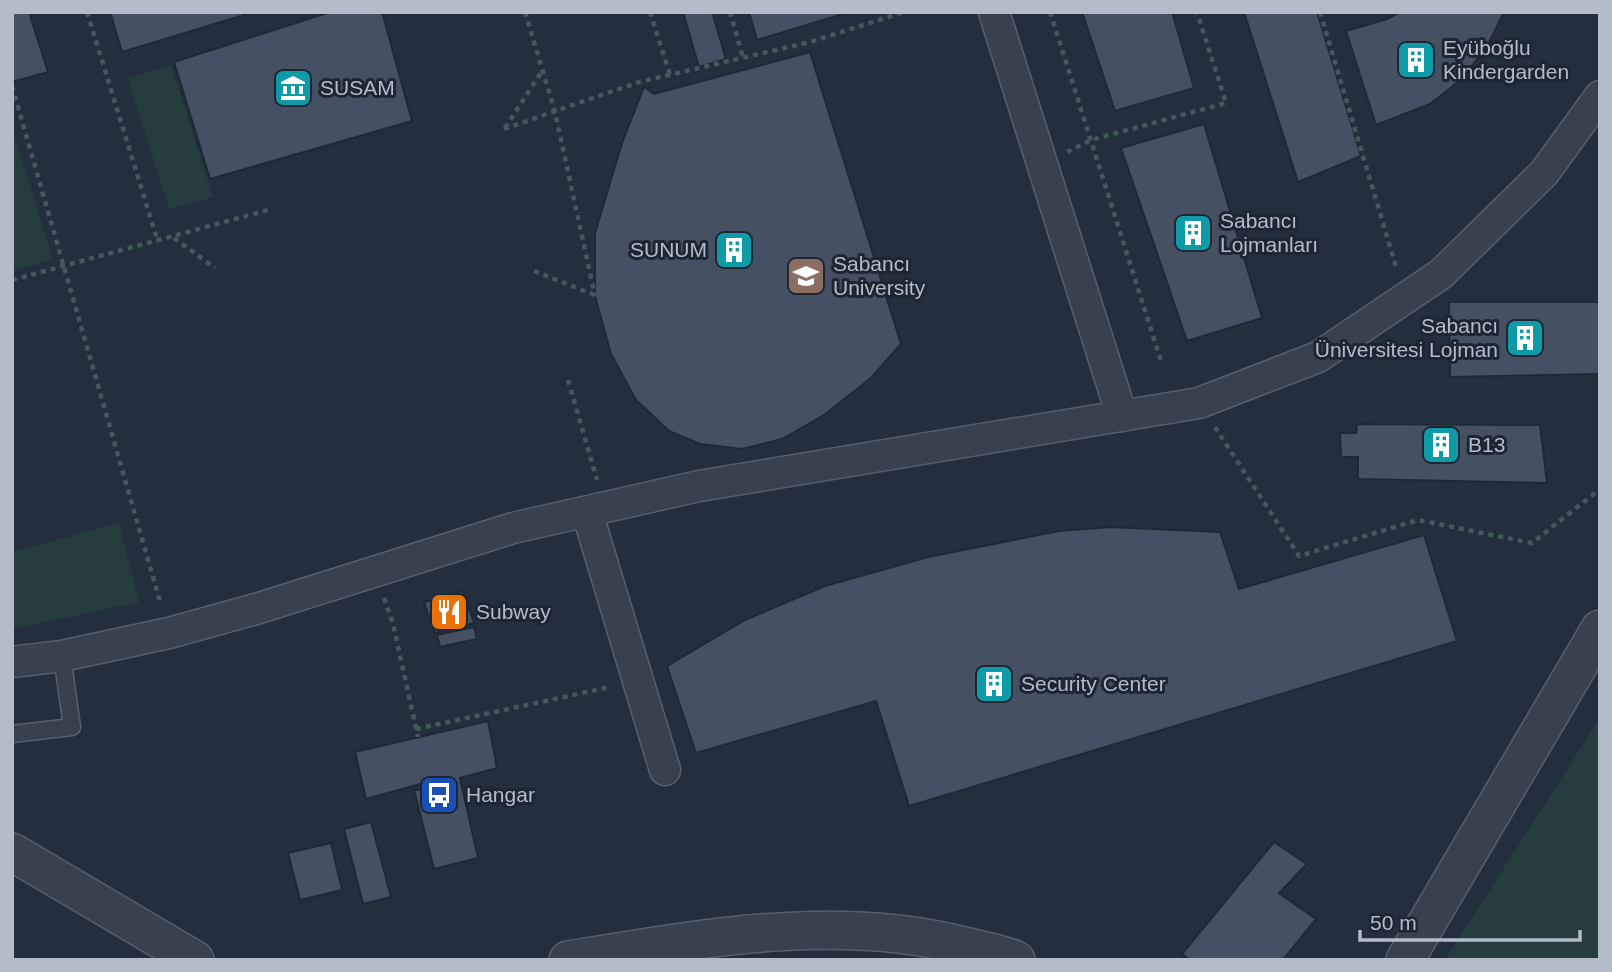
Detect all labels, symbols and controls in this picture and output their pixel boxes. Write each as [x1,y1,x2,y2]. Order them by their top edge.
place label: Eyüboğlu Kindergarden [1443,36,1569,83]
building icon: Eyüboğlu Kindergarden [1395,39,1437,81]
museum icon: SUSAM [272,67,314,109]
place label: SUSAM [320,76,395,99]
place label: Sabancı Lojmanları [1220,209,1318,256]
building icon: Sabancı Lojmanları [1172,212,1214,254]
building icon: SUNUM [713,229,755,271]
place label: SUNUM [630,238,707,261]
place label: Sabancı University [833,252,926,299]
school or university icon: Sabancı University [785,255,827,297]
place label: Sabancı Üniversitesi Lojman [1315,314,1498,361]
building icon: Sabancı Üniversitesi Lojman [1504,317,1546,359]
building icon: B13 [1420,424,1462,466]
place label: B13 [1468,433,1505,456]
restaurant icon: Subway [428,591,470,633]
place label: Subway [476,600,551,623]
building icon: Security Center [973,663,1015,705]
place label: Security Center [1021,672,1166,695]
bus stop icon: Hangar [418,774,460,816]
place label: Hangar [466,783,535,806]
scale bar [1360,898,1580,942]
text: 50 m [1370,911,1417,934]

